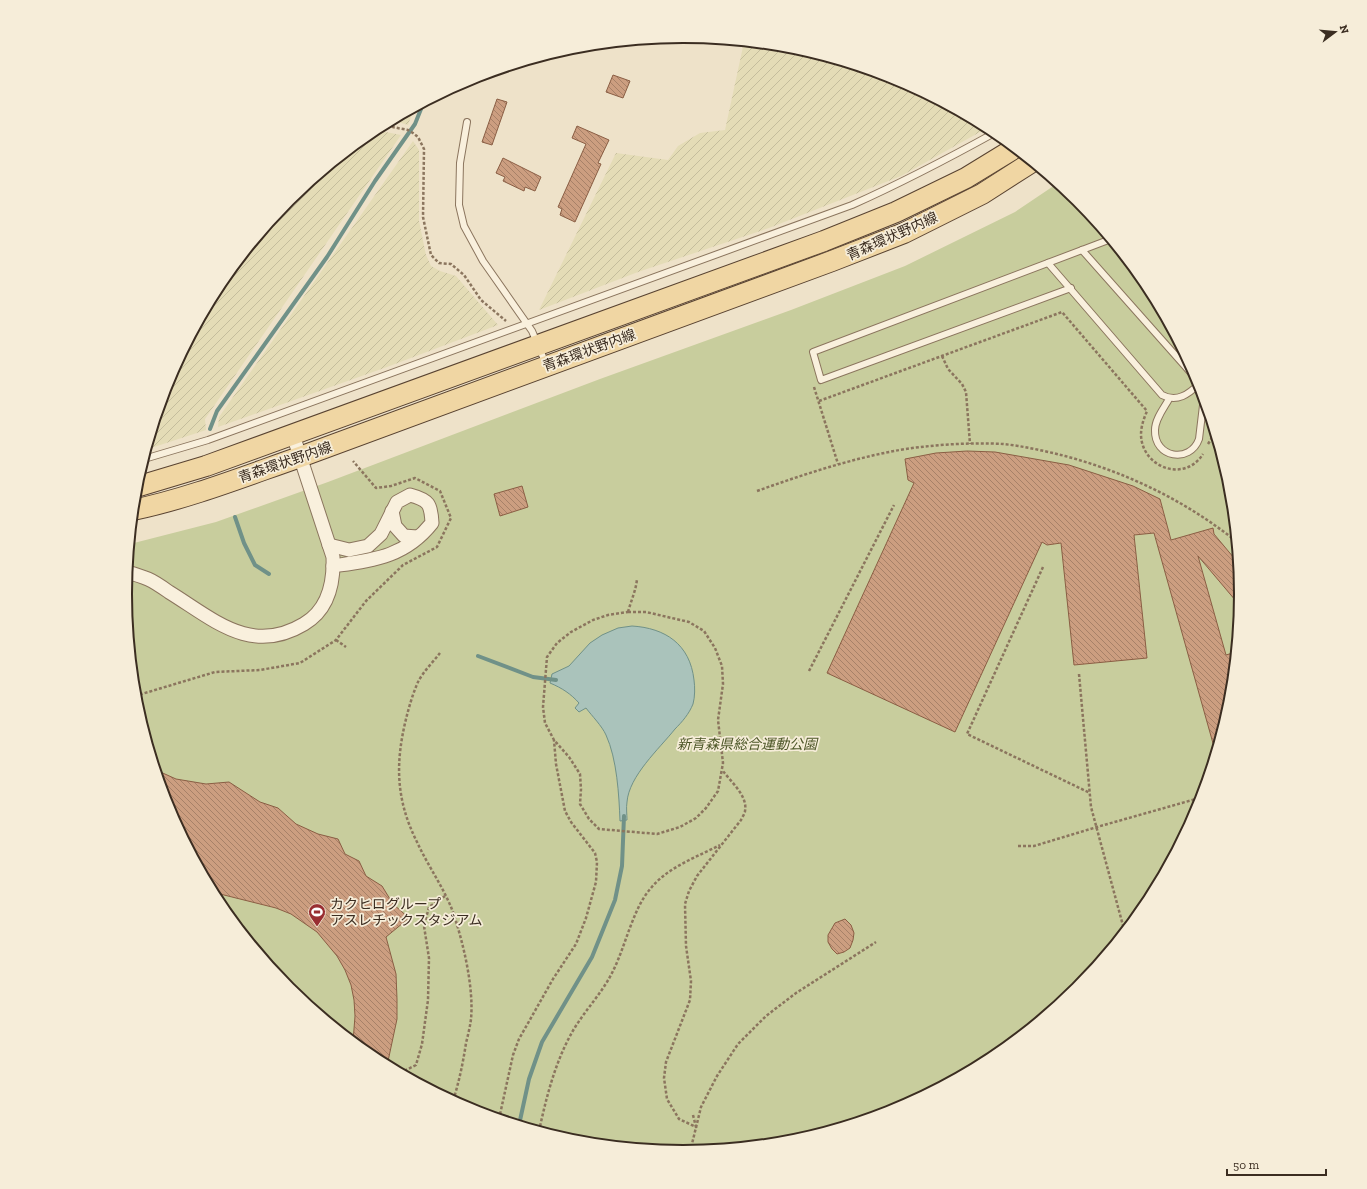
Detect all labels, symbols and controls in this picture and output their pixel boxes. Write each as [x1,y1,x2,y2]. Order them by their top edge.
north arrow [1315,12,1355,52]
text: N [1337,24,1352,36]
street label: 青森環状野内線 [844,209,940,264]
street label: 青森環状野内線 [540,326,638,375]
street label: 青森環状野内線 [236,438,334,486]
park label: 新青森県総合運動公園 [677,736,819,753]
place label: カクヒログループ アスレチックスタジアム [330,896,483,929]
sports icon: カクヒログループ アスレチックスタジアム [307,902,327,927]
scale bar [1227,1151,1326,1177]
text: 50 m [1233,1158,1260,1172]

